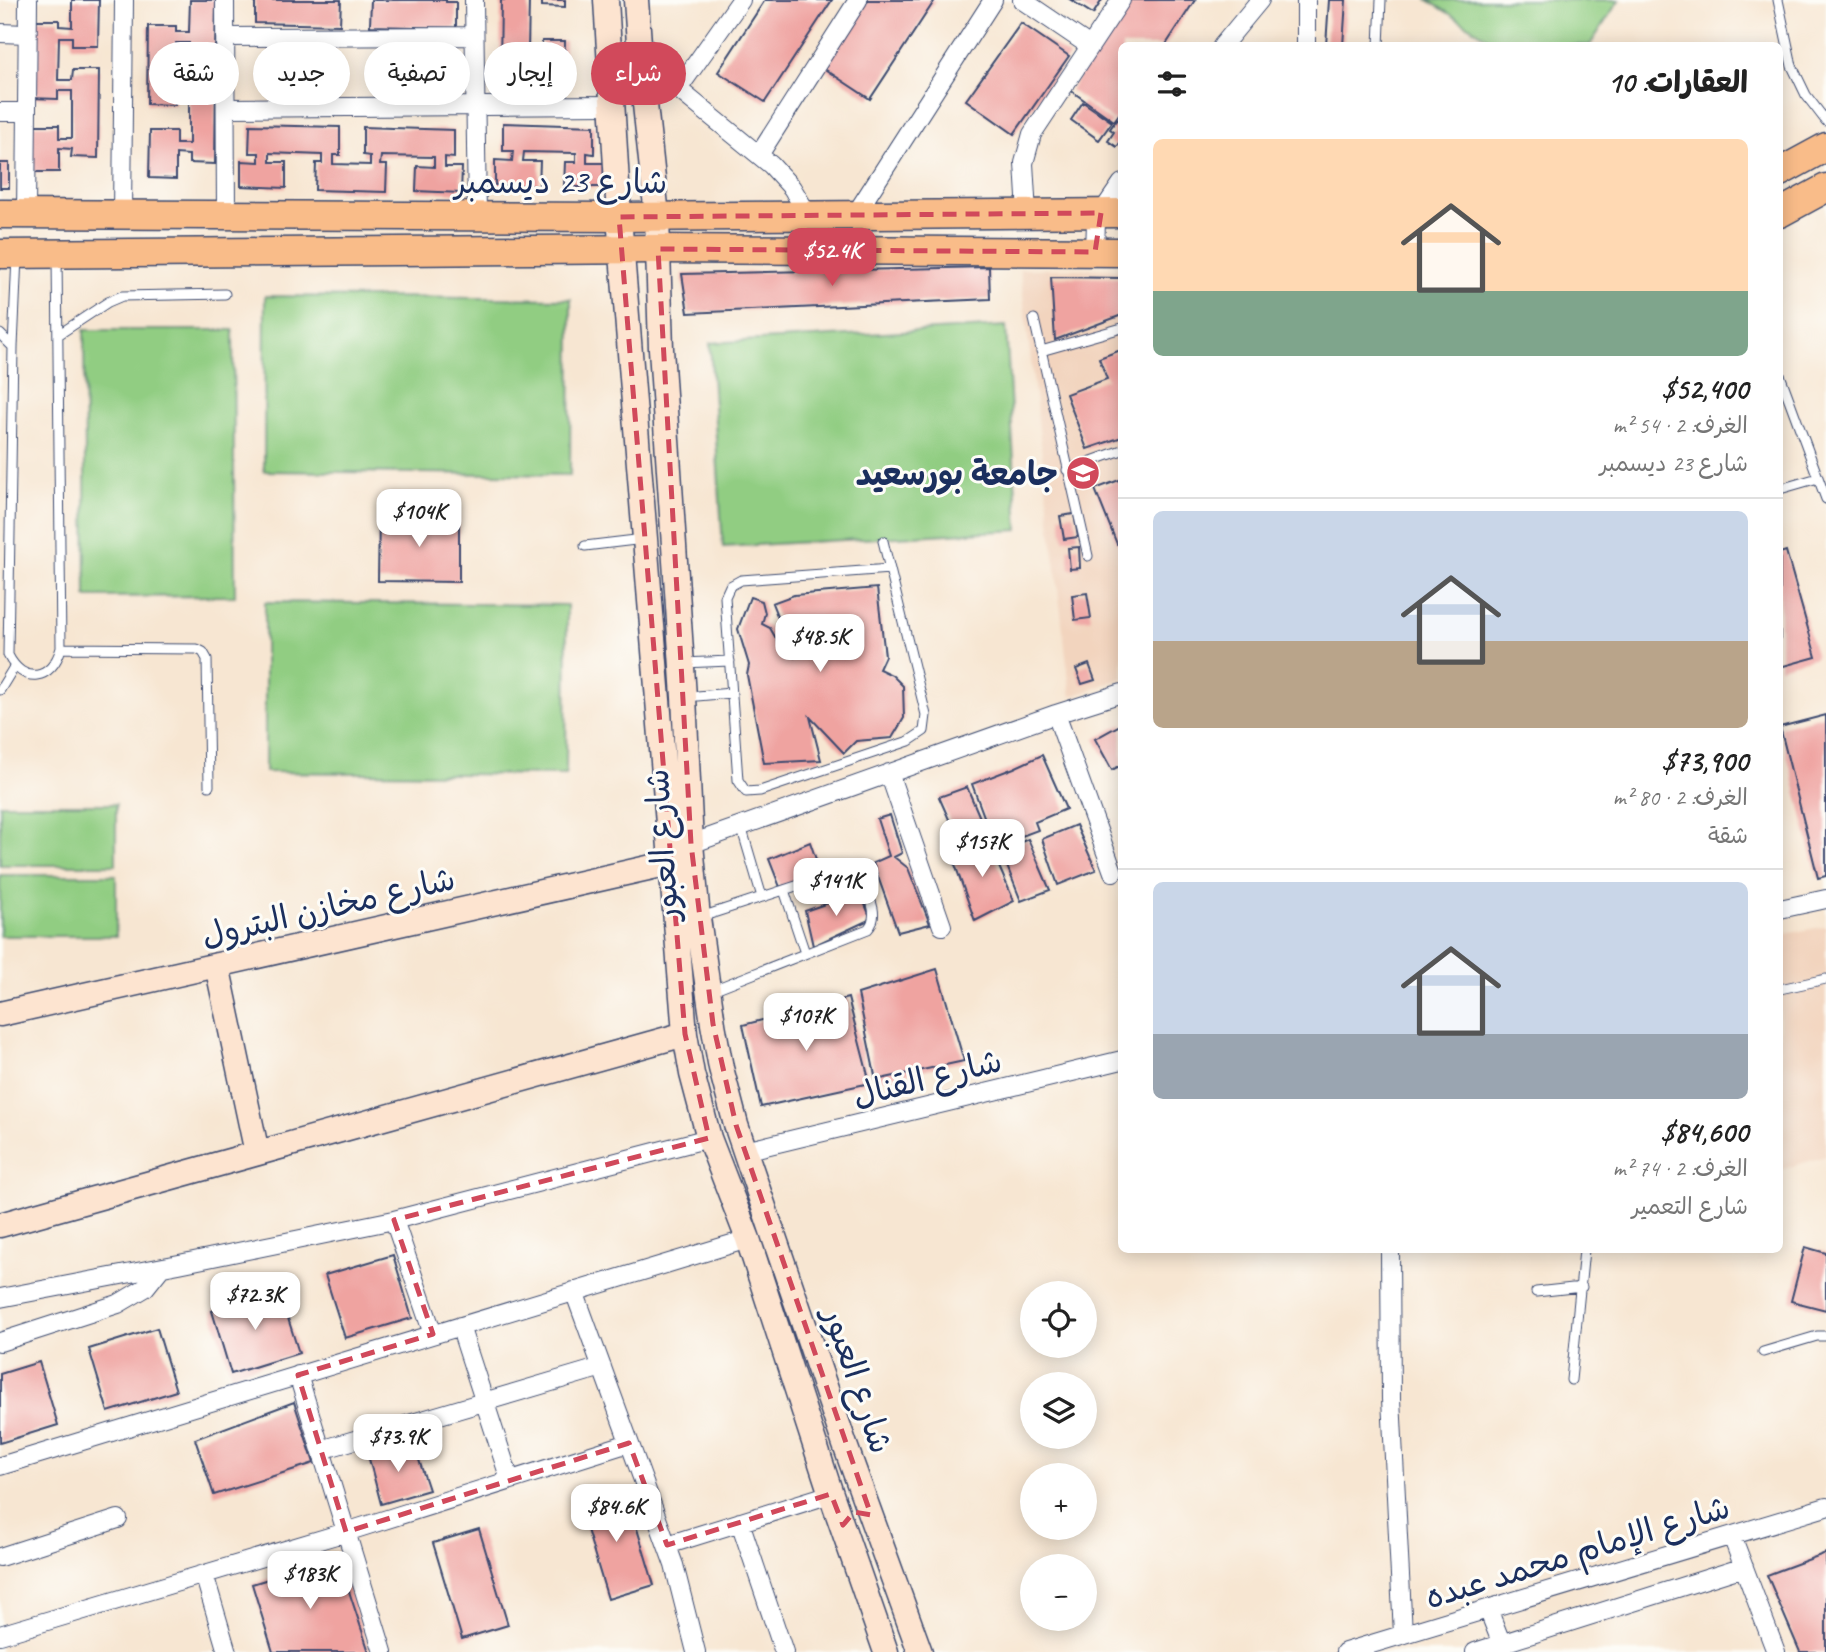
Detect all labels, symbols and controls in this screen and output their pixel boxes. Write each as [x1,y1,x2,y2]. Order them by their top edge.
chip: شقة [149,42,239,105]
chip: جديد [253,42,350,105]
chip: تصفية [364,42,470,105]
chip: إيجار [484,42,577,105]
chip: شراء [591,42,686,105]
text: العقارات: 10 [1607,63,1748,101]
icon: filters [1153,65,1191,103]
street label: شارع 23 ديسمبر [452,161,667,205]
icon: home [1388,185,1514,311]
pin: $52.4K [775,229,889,288]
text: $52.4K [803,236,861,265]
text: $52,400 [1662,370,1748,408]
text: الغرف: 2 · 54 m² [1613,411,1748,440]
text: شارع 23 ديسمبر [1600,449,1748,478]
place label: جامعة بورسعيد [856,453,1058,495]
school or university icon: جامعة بورسعيد [1064,454,1102,492]
pin: $104K [370,490,468,549]
text: $104K [392,497,446,526]
icon: home [1388,557,1514,683]
pin: $48.5K [763,614,877,674]
text: $48.5K [791,622,849,651]
text: $73,900 [1662,742,1748,780]
street label: شارع العبور [636,768,690,925]
text: الغرف: 2 · 80 m² [1613,783,1748,812]
pin: $157K [933,820,1031,879]
text: شقة [1708,821,1748,850]
text: $157K [956,827,1008,856]
street label: شارع مخازن البترول [197,857,460,959]
pin: $141K [787,858,885,918]
text: $141K [809,866,863,895]
icon: home [1388,928,1514,1054]
pin: $107K [757,993,855,1053]
text: $107K [780,1001,833,1030]
street label: شارع القنال [848,1039,1007,1119]
text: $84,600 [1660,1113,1748,1151]
text: الغرف: 2 · 74 m² [1613,1154,1748,1183]
text: شارع التعمير [1632,1192,1748,1221]
pin: $72.3K [198,1272,312,1332]
text: $72.3K [226,1280,284,1309]
map controls [1020,1281,1097,1631]
button: locate [1020,1281,1097,1358]
street label: شارع العبور [811,1299,903,1460]
button: layers [1020,1372,1097,1449]
pin: $73.9K [341,1414,455,1474]
text: $73.9K [369,1422,427,1451]
button: + [1020,1463,1097,1540]
pin: $84.6K [559,1484,673,1544]
street label: شارع الإمام محمد عبده [1420,1486,1736,1622]
text: $84.6K [587,1492,645,1521]
pin: $183K [261,1552,359,1611]
button: − [1020,1554,1097,1631]
text: $183K [283,1559,337,1588]

